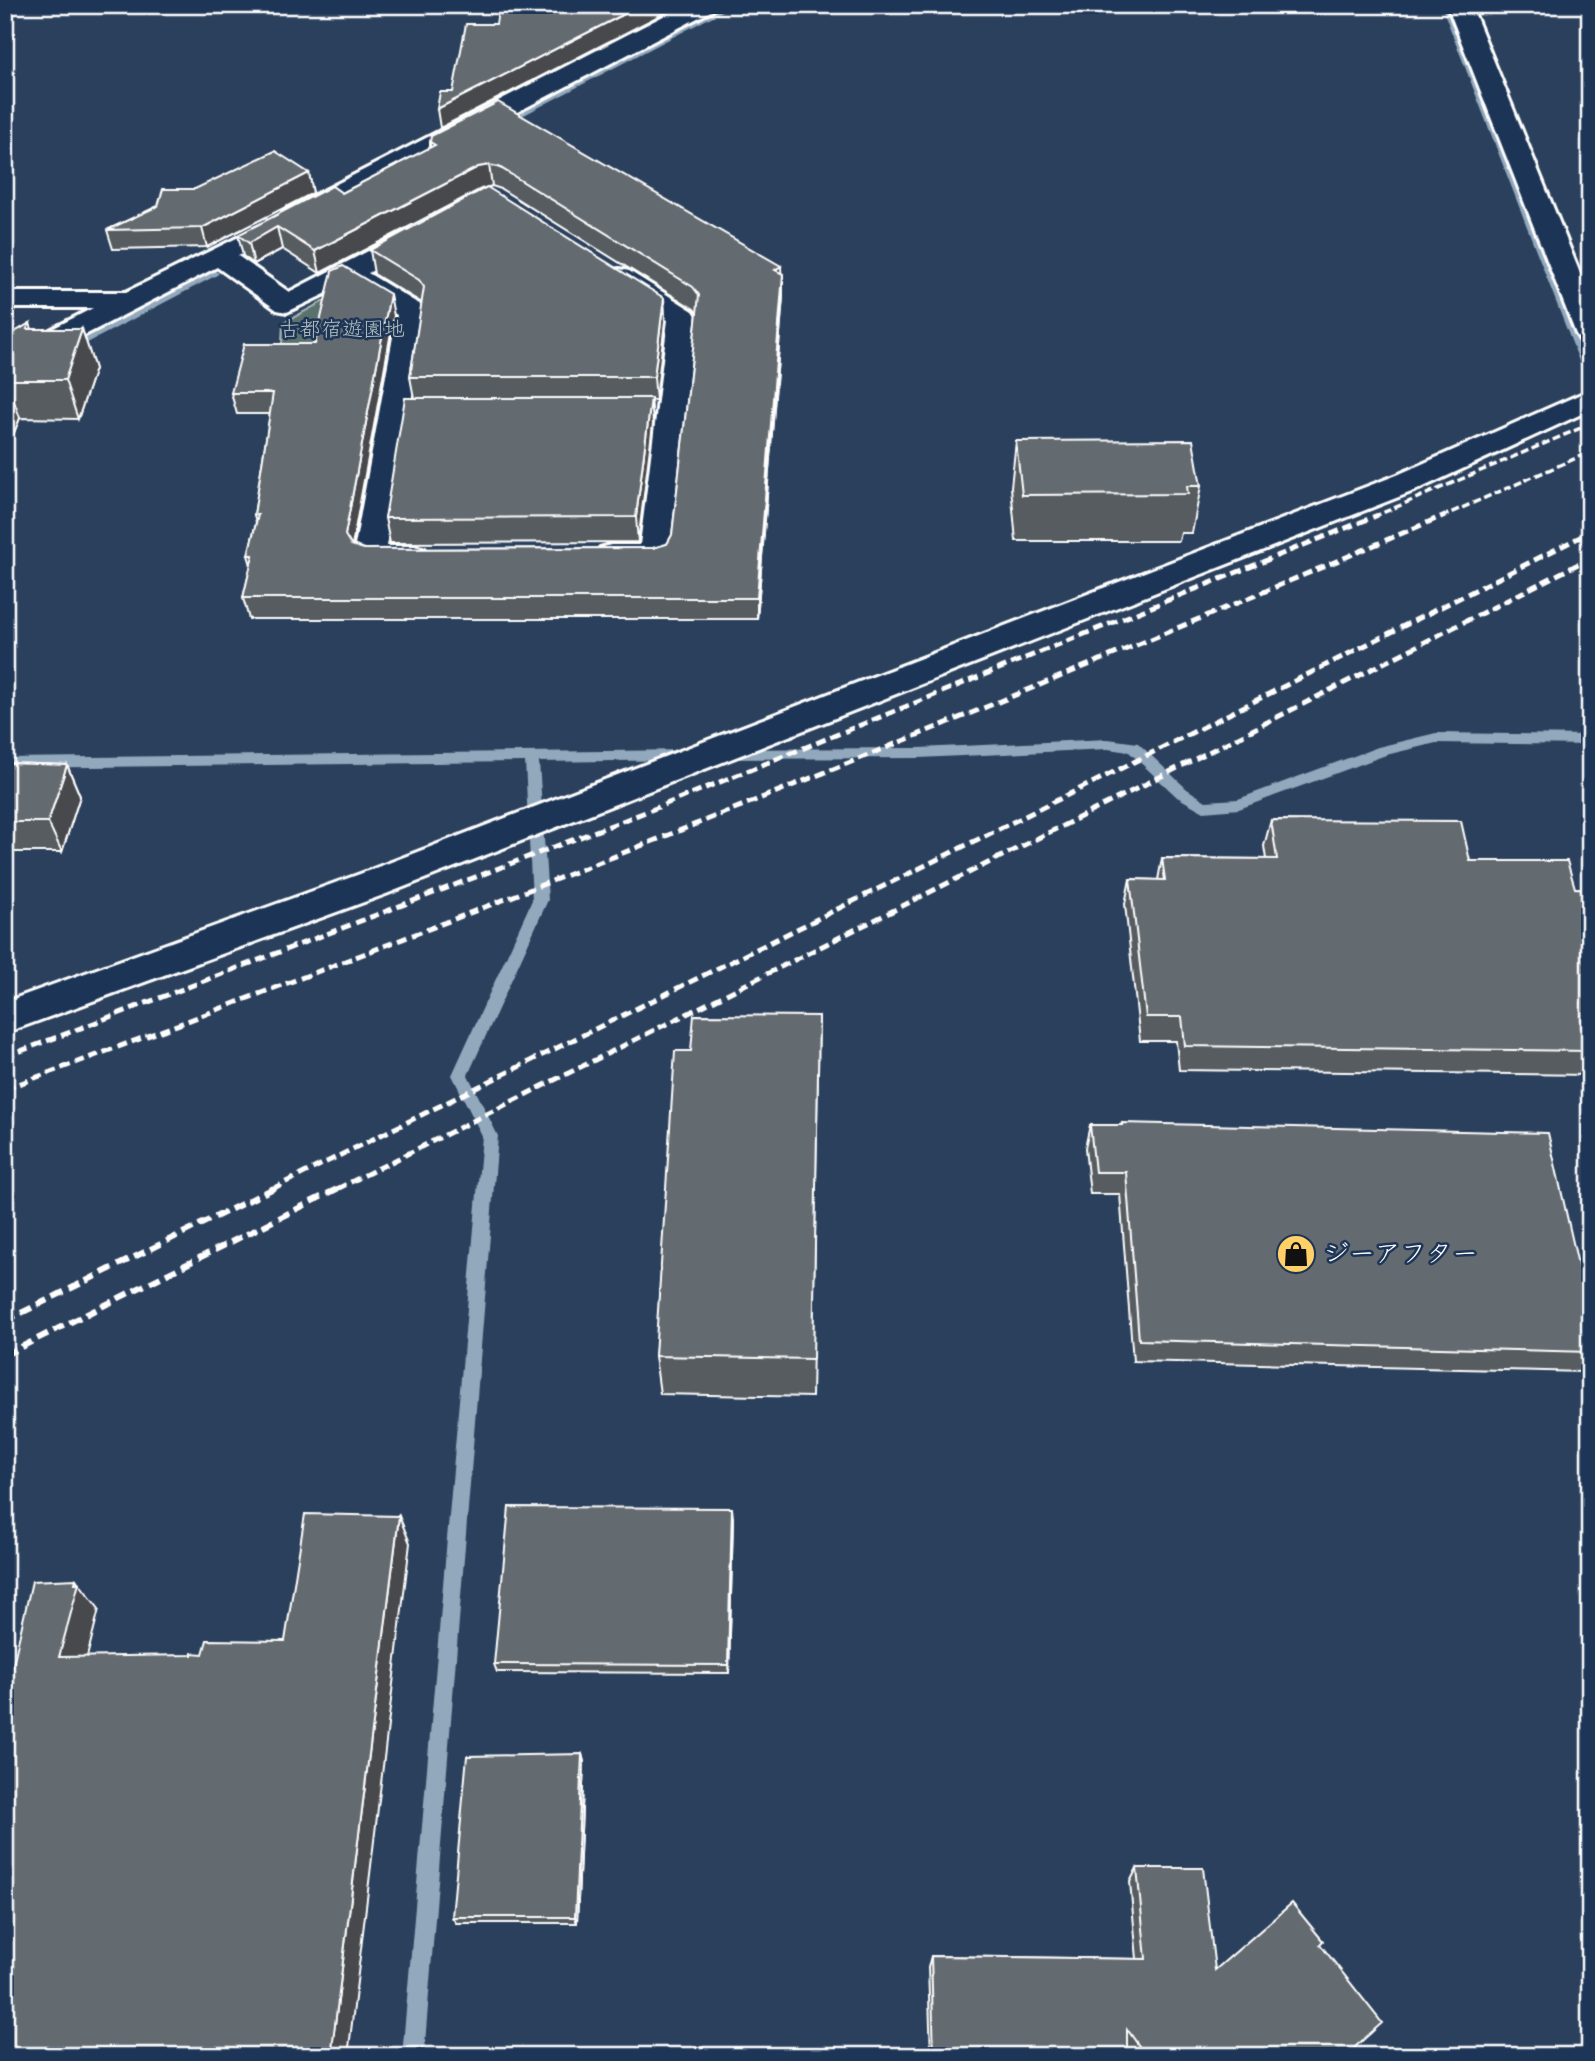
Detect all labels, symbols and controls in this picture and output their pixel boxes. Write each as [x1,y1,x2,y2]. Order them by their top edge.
park label: 古都宿遊園地 [279,315,405,344]
shop icon: ジーアフター [1275,1233,1317,1275]
place label: ジーアフター [1323,1236,1478,1272]

